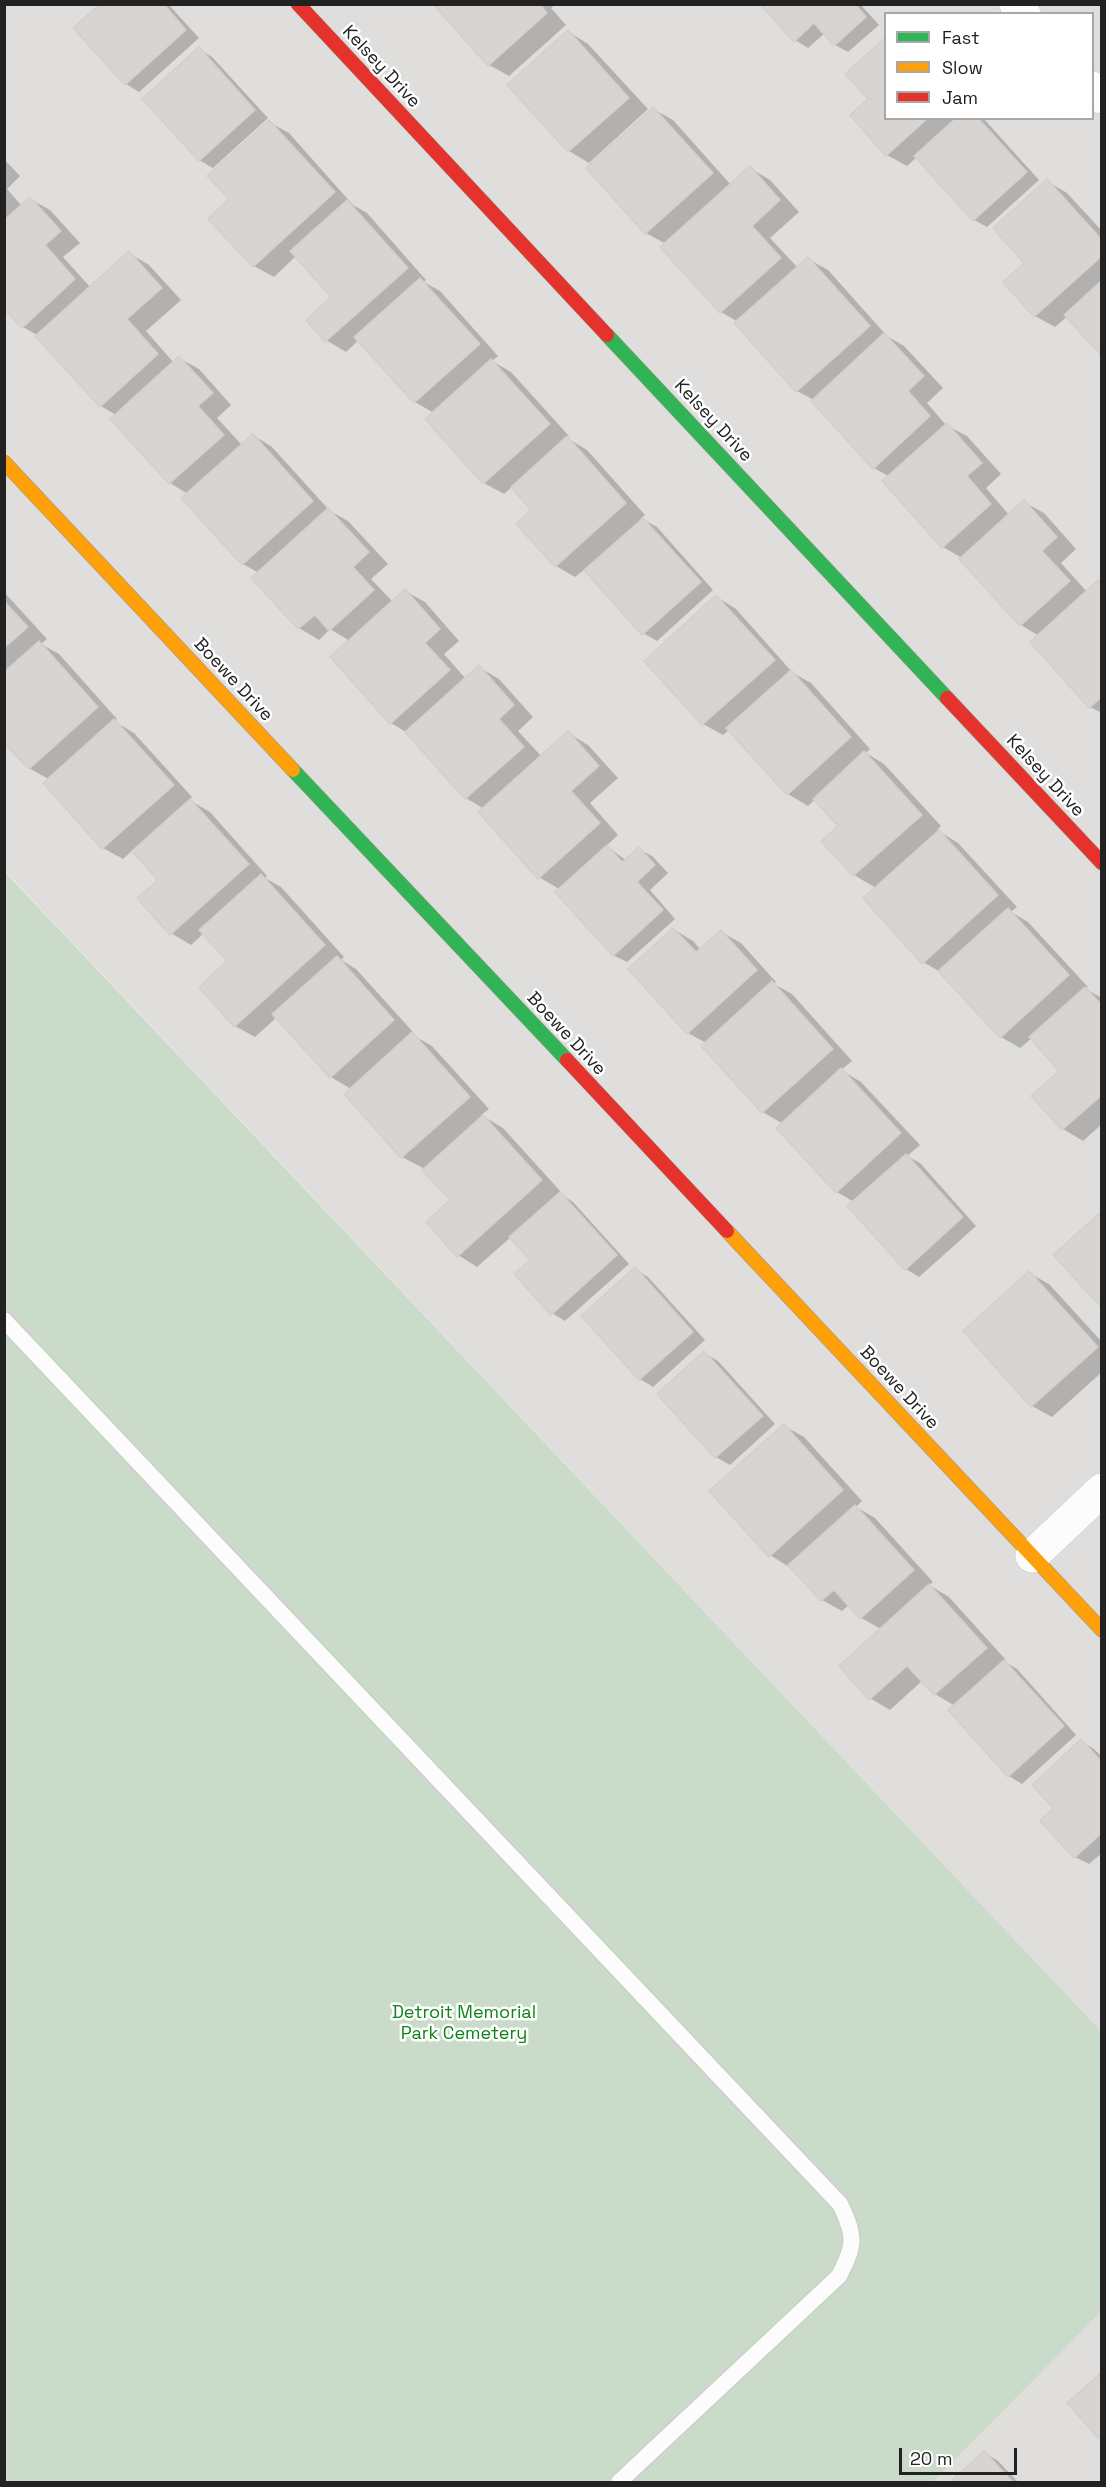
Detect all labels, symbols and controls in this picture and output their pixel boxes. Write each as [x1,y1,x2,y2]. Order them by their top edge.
legend [884,12,1094,120]
street label: Kelsey Drive [337,21,425,113]
text: Fast [942,26,979,49]
text: Slow [942,56,983,79]
text: Jam [942,86,978,109]
street label: Kelsey Drive [669,375,757,467]
street label: Boewe Drive [189,634,277,726]
street label: Kelsey Drive [1001,730,1089,822]
street label: Boewe Drive [522,988,610,1080]
street label: Boewe Drive [855,1342,943,1434]
park label: Detroit Memorial Park Cemetery [392,2002,536,2044]
scale bar [902,2436,1020,2474]
text: 20 m [910,2447,953,2470]

